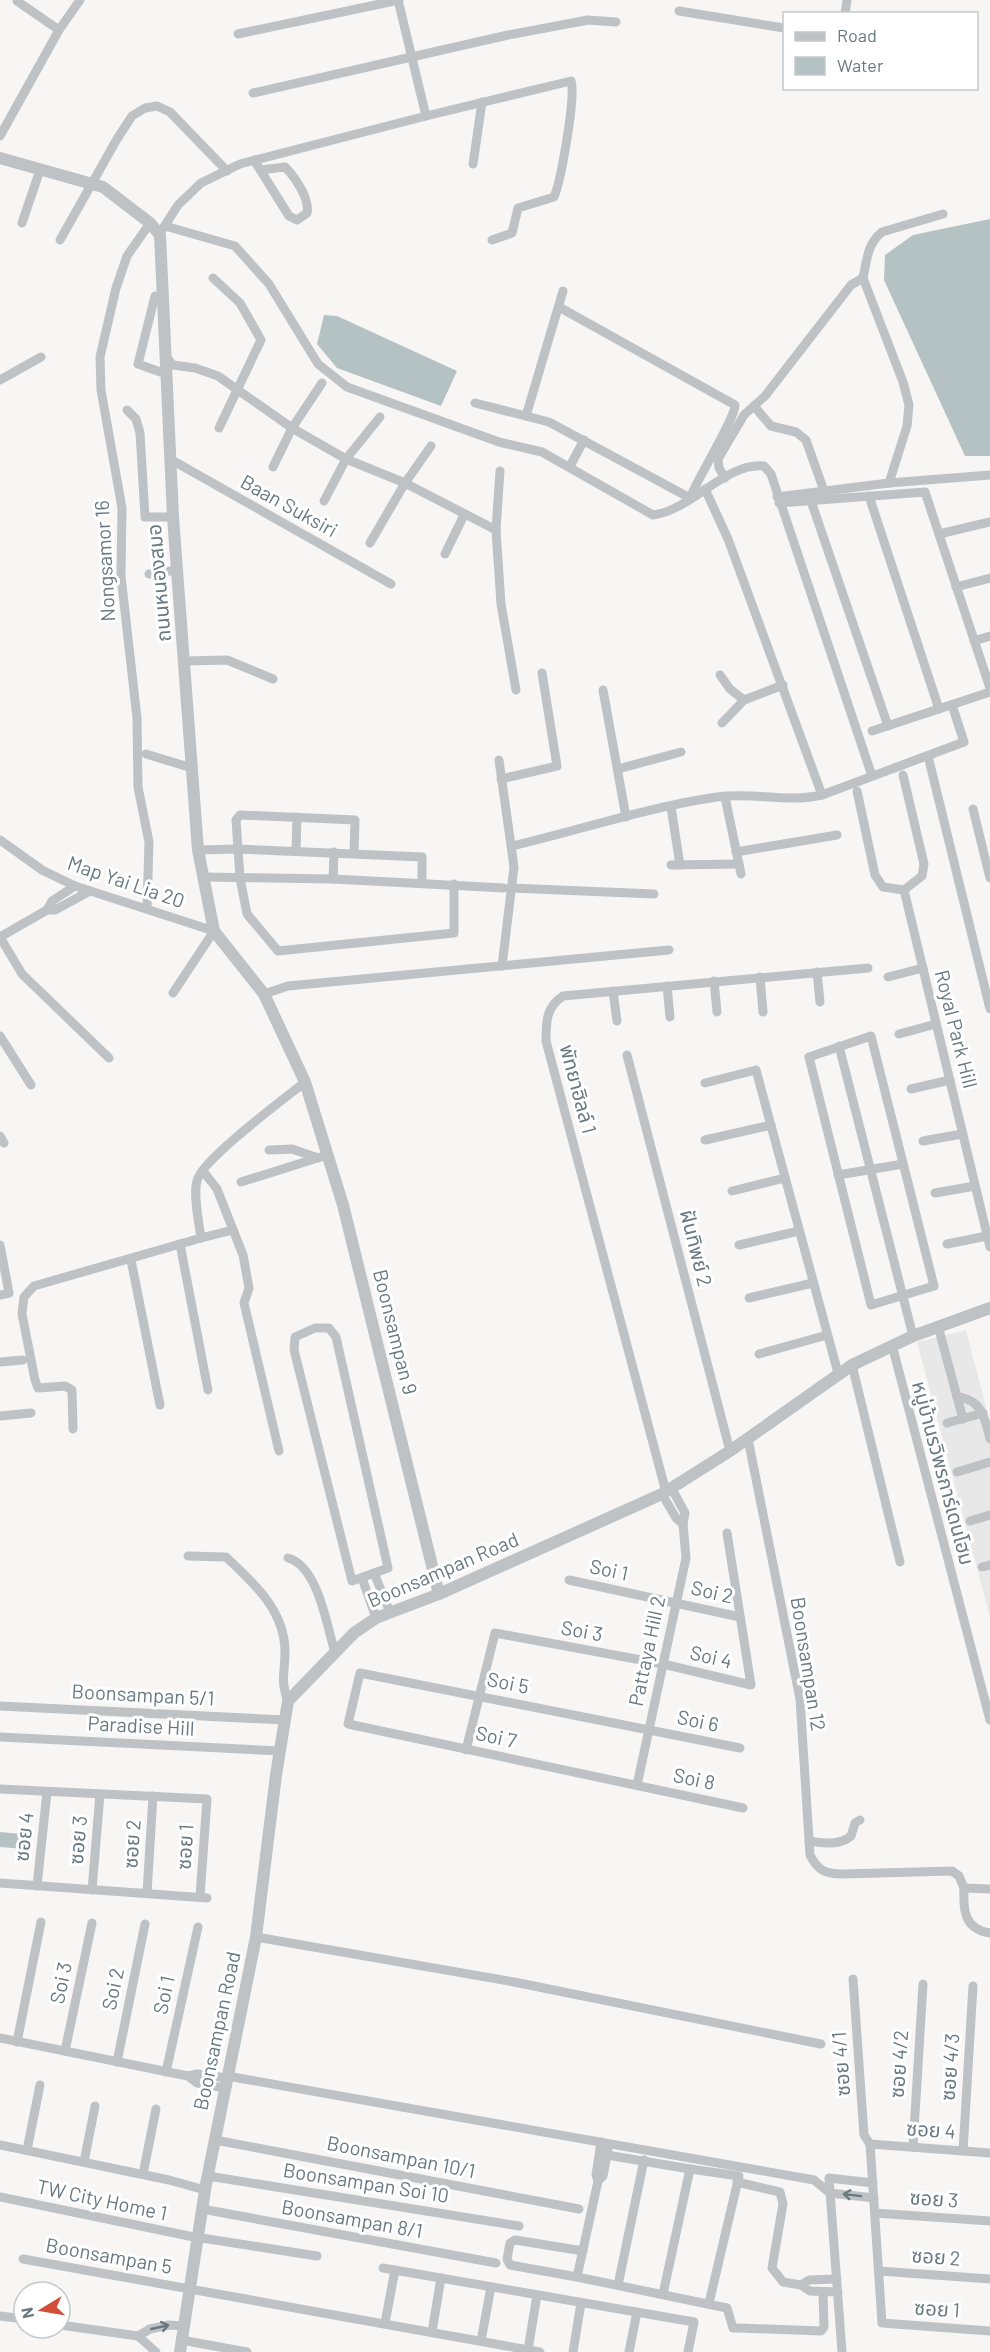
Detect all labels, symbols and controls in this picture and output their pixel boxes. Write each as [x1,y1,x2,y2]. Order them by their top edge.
legend [783,12,978,90]
text: Road [837,24,877,46]
text: Water [837,54,884,76]
street label: Baan Suksiri [237,469,342,542]
street label: Nongsamor 16 [89,500,119,622]
street label: ถนนหนองสมอ [141,523,175,643]
street label: Map Yai Lia 20 [65,850,188,912]
street label: Royal Park Hill [931,967,983,1090]
street label: พัทยาฮิลล์ 1 [556,1042,602,1136]
street label: ฝันทิพย์ 2 [676,1207,718,1288]
street label: Boonsampan 9 [369,1267,423,1397]
street label: หมู่บ้านรวิพรการ์เดนโฮม [906,1378,980,1568]
street label: Boonsampan Road [363,1526,522,1612]
street label: Soi 1 [588,1553,631,1585]
street label: Soi 2 [689,1575,736,1607]
street label: Pattaya Hill 2 [623,1594,669,1708]
street label: Boonsampan 12 [787,1595,831,1733]
street label: Soi 3 [559,1615,605,1645]
street label: Soi 4 [688,1640,735,1673]
street label: Soi 5 [485,1666,531,1698]
street label: Boonsampan 5/1 [71,1678,215,1710]
street label: Soi 6 [675,1704,721,1736]
street label: Paradise Hill [87,1710,195,1740]
street label: Soi 7 [474,1720,519,1752]
street label: Soi 8 [671,1762,717,1794]
street label: ซอย 4 [8,1811,38,1863]
street label: ซอย 3 [63,1815,91,1865]
street label: ซอย 2 [117,1819,145,1869]
street label: ซอย 1 [170,1823,198,1870]
street label: Boonsampan Road [187,1949,245,2112]
street label: Soi 3 [44,1960,76,2006]
street label: Soi 2 [96,1966,128,2012]
street label: Soi 1 [147,1973,179,2016]
street label: ซอย 4/2 [884,2029,912,2099]
street label: ซอย 4/1 [826,2031,854,2097]
street label: ซอย 4/3 [935,2032,963,2102]
street label: ซอย 4 [906,2115,957,2143]
street label: Boonsampan 10/1 [325,2130,478,2182]
street label: Boonsampan Soi 10 [282,2157,451,2207]
street label: TW City Home 1 [35,2173,170,2225]
street label: ซอย 3 [909,2184,959,2212]
one-way arrow [842,2190,862,2201]
street label: Boonsampan 8/1 [280,2194,425,2242]
street label: Boonsampan 5 [44,2232,174,2278]
street label: ซอย 2 [911,2242,961,2270]
north arrow [12,2280,72,2340]
street label: ซอย 1 [914,2294,961,2322]
text: N [16,2306,37,2320]
one-way arrow [150,2321,169,2333]

